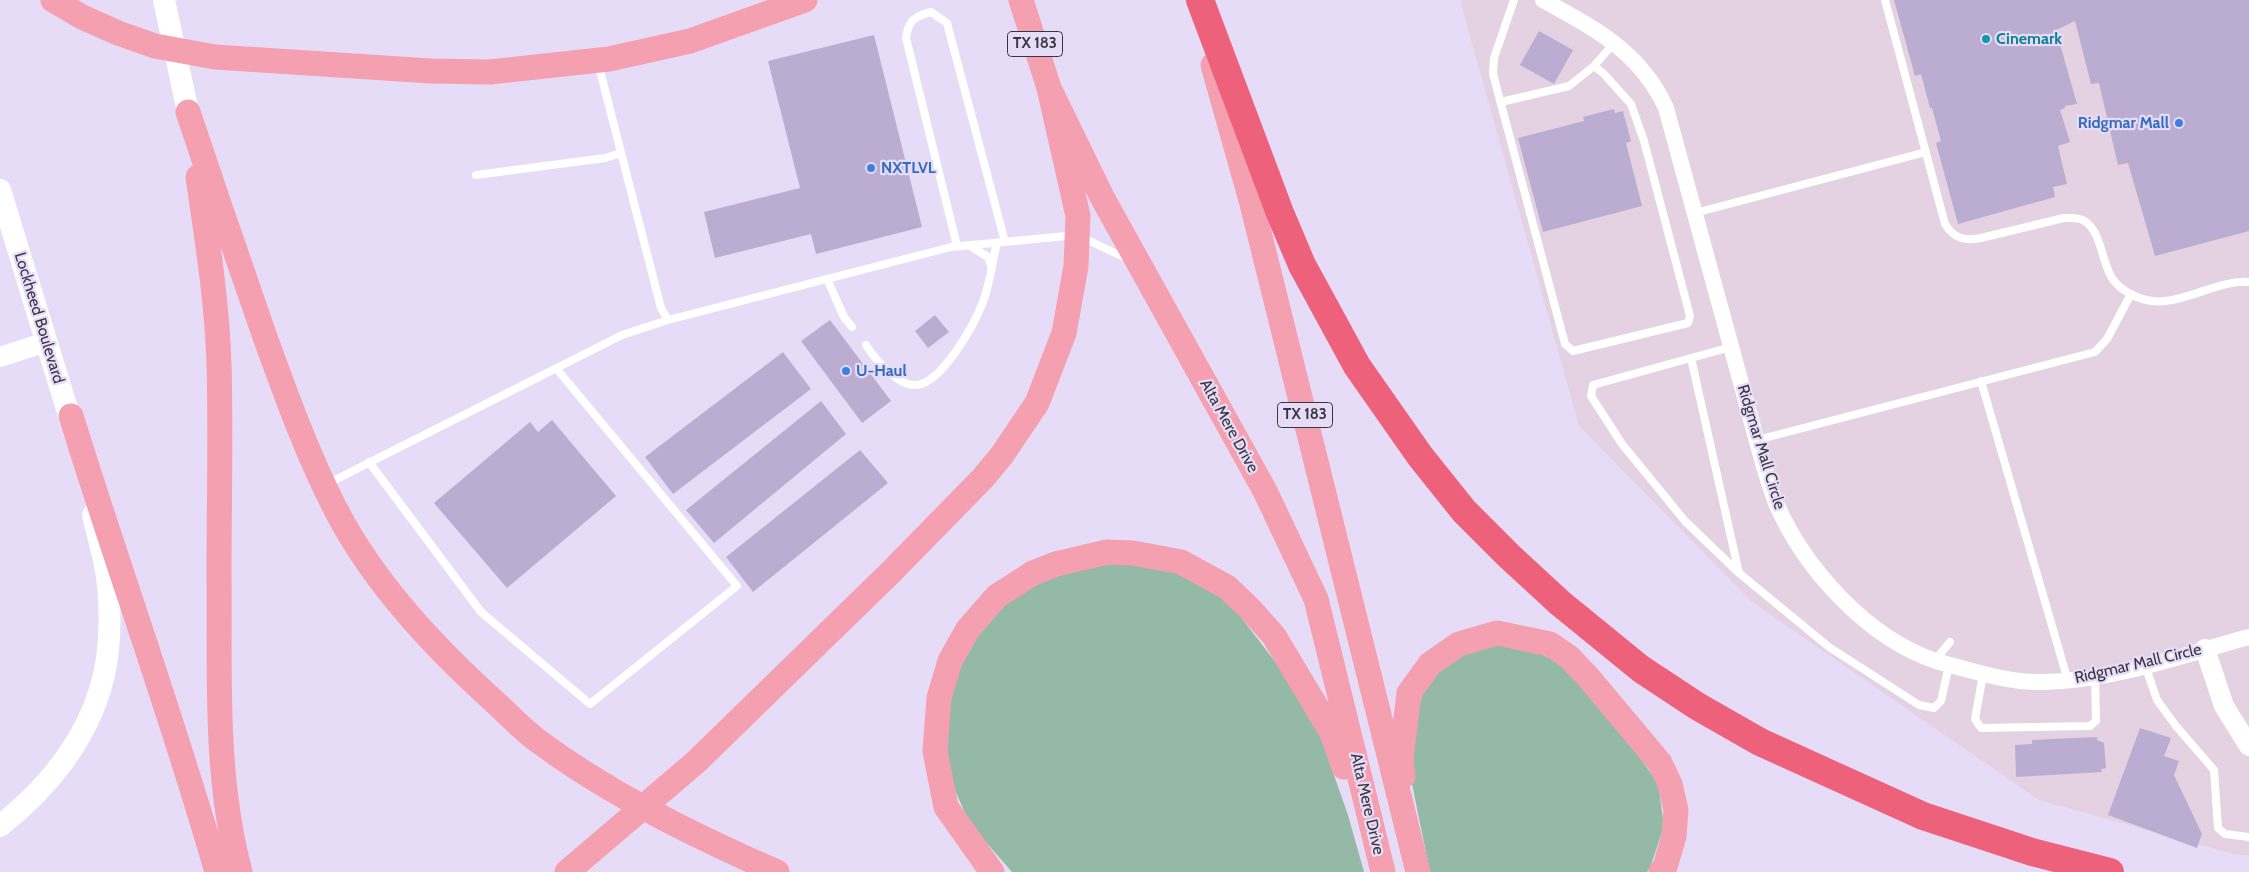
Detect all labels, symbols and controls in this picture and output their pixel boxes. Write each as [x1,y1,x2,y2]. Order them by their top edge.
place label: Cinemark [1996,29,2062,49]
road number: TX 183 [1008,32,1062,56]
marker: Cinemark [1980,33,1992,45]
place label: Ridgmar Mall [2078,113,2169,133]
marker: Ridgmar Mall [2173,117,2185,129]
place label: NXTLVL [881,158,936,178]
marker: NXTLVL [865,162,877,174]
street label: Lockheed Boulevard [10,250,68,386]
place label: U-Haul [856,361,907,381]
marker: U-Haul [840,365,852,377]
street label: Alta Mere Drive [1195,376,1263,476]
street label: Ridgmar Mall Circle [1733,382,1789,512]
road number: TX 183 [1278,402,1332,428]
street label: Ridgmar Mall Circle [2073,640,2203,688]
street label: Alta Mere Drive [1346,751,1388,857]

